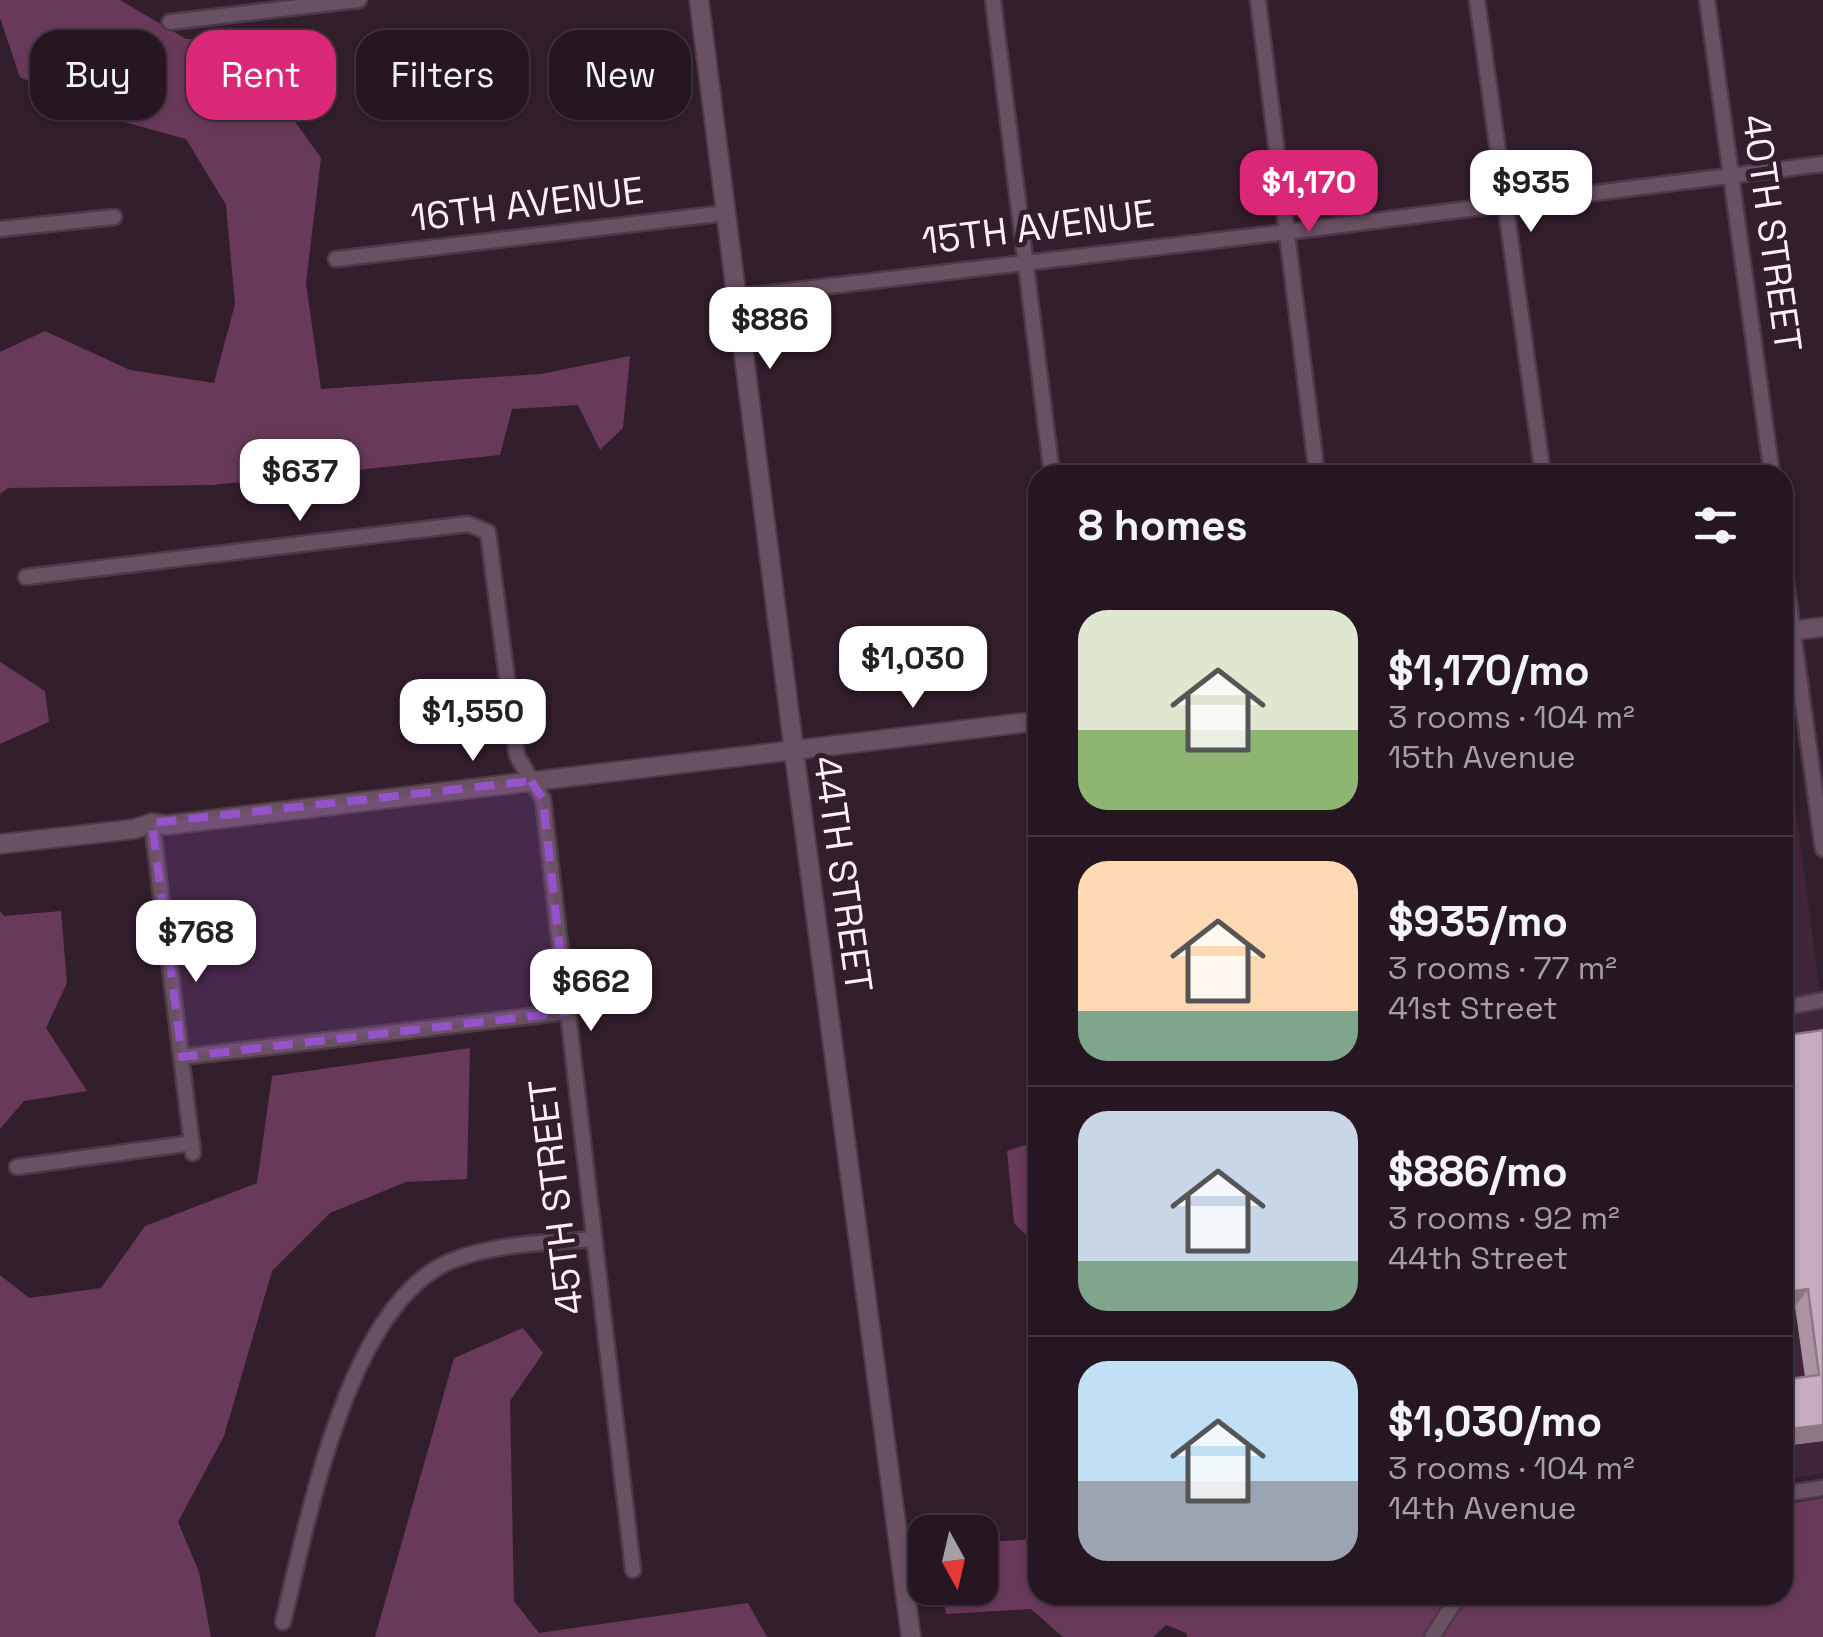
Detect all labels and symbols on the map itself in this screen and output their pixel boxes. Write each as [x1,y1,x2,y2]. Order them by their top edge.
street label: 40TH STREET [1732,111,1812,355]
pin: $1,170 [1228,150,1390,235]
pin: $935 [1472,150,1590,235]
street label: 16TH AVENUE [408,166,646,242]
street label: 15TH AVENUE [919,189,1157,265]
pin: $886 [711,287,829,372]
pin: $637 [241,439,359,524]
pin: $1,030 [832,626,994,711]
pin: $1,550 [392,679,554,764]
street label: 44TH STREET [803,753,883,995]
pin: $768 [137,900,255,985]
pin: $662 [532,949,650,1034]
street label: 45TH STREET [518,1076,594,1318]
north arrow [908,1515,998,1605]

